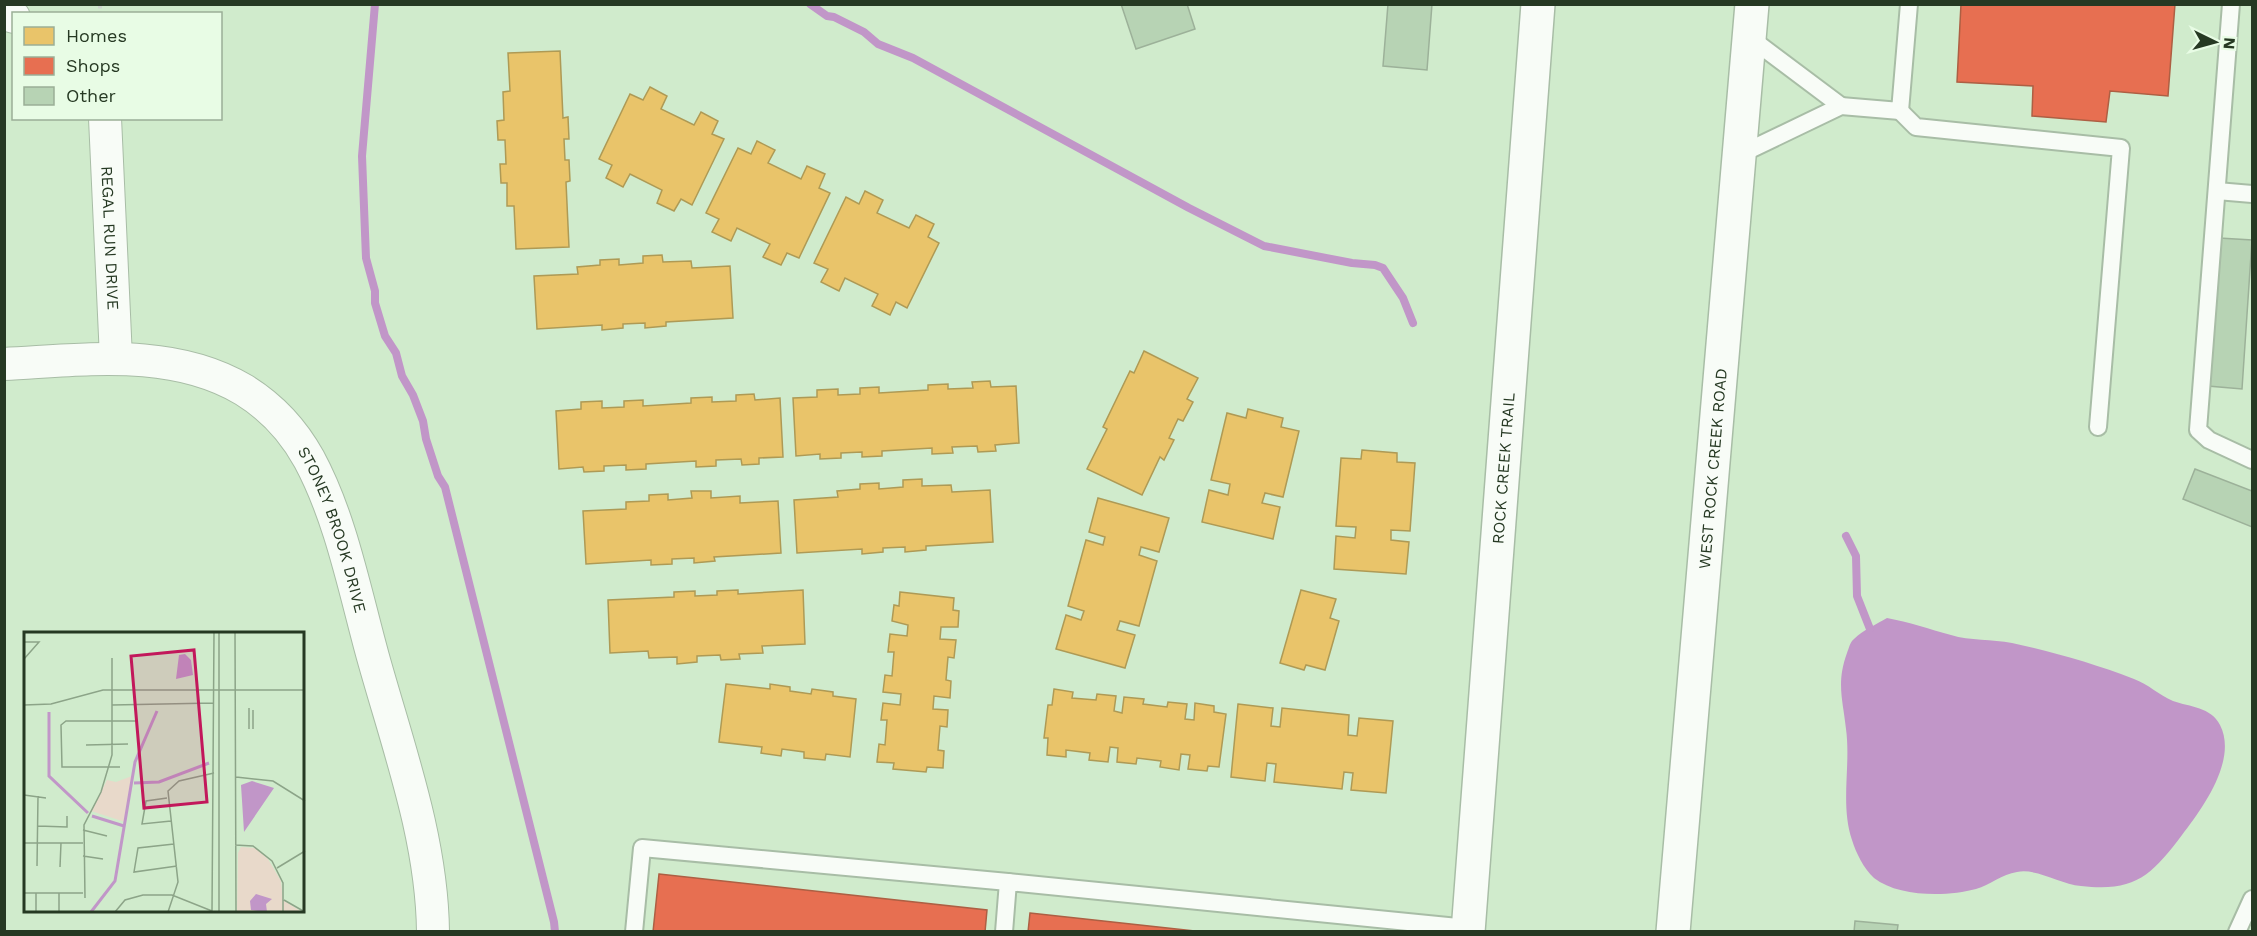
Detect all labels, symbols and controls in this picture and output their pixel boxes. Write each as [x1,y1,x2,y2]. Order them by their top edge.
legend [12,12,222,120]
north arrow [2185,12,2245,72]
text: Homes [66,25,127,46]
text: N [2219,37,2239,50]
text: Shops [66,55,120,76]
text: Other [66,85,116,106]
street label: REGAL RUN DRIVE [97,165,123,310]
street label: WEST ROCK CREEK ROAD [1695,368,1731,570]
street label: ROCK CREEK TRAIL [1488,392,1519,545]
street label: STONEY BROOK DRIVE [294,443,370,615]
inset map [24,632,304,912]

